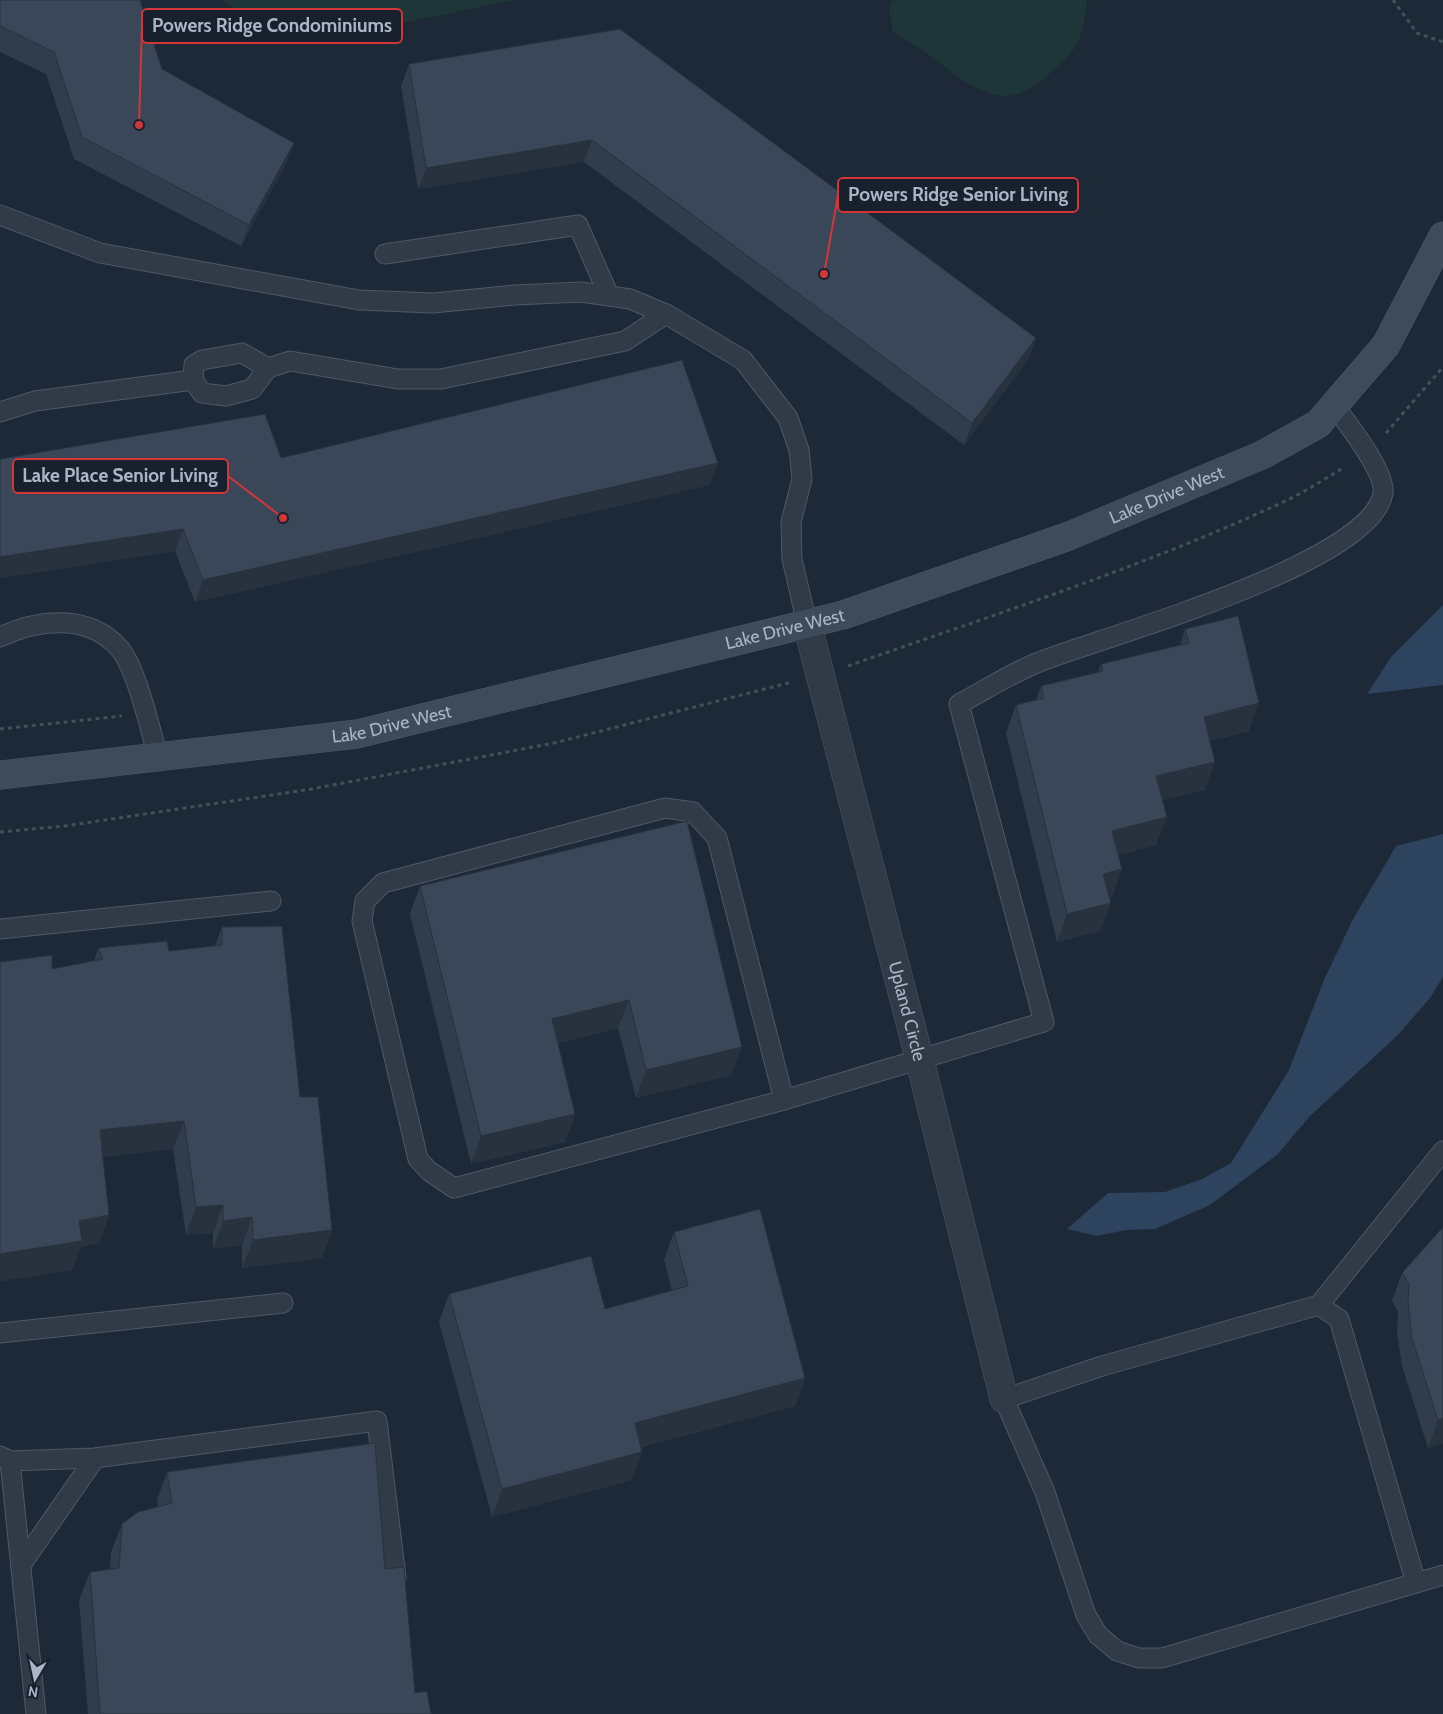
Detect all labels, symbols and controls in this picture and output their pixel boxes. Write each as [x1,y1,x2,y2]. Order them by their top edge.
callout: Powers Ridge Condominiums [142,9,402,43]
text: Powers Ridge Condominiums [152,14,392,37]
callout: Powers Ridge Senior Living [838,178,1078,212]
text: Powers Ridge Senior Living [848,183,1068,206]
callout: Lake Place Senior Living [13,459,228,493]
street label: Lake Drive West [1106,461,1227,529]
text: Lake Place Senior Living [22,464,218,487]
street label: Lake Drive West [723,604,847,654]
street label: Lake Drive West [330,700,454,748]
street label: Upland Circle [884,959,931,1064]
north arrow [10,1654,60,1704]
text: N [27,1682,39,1702]

